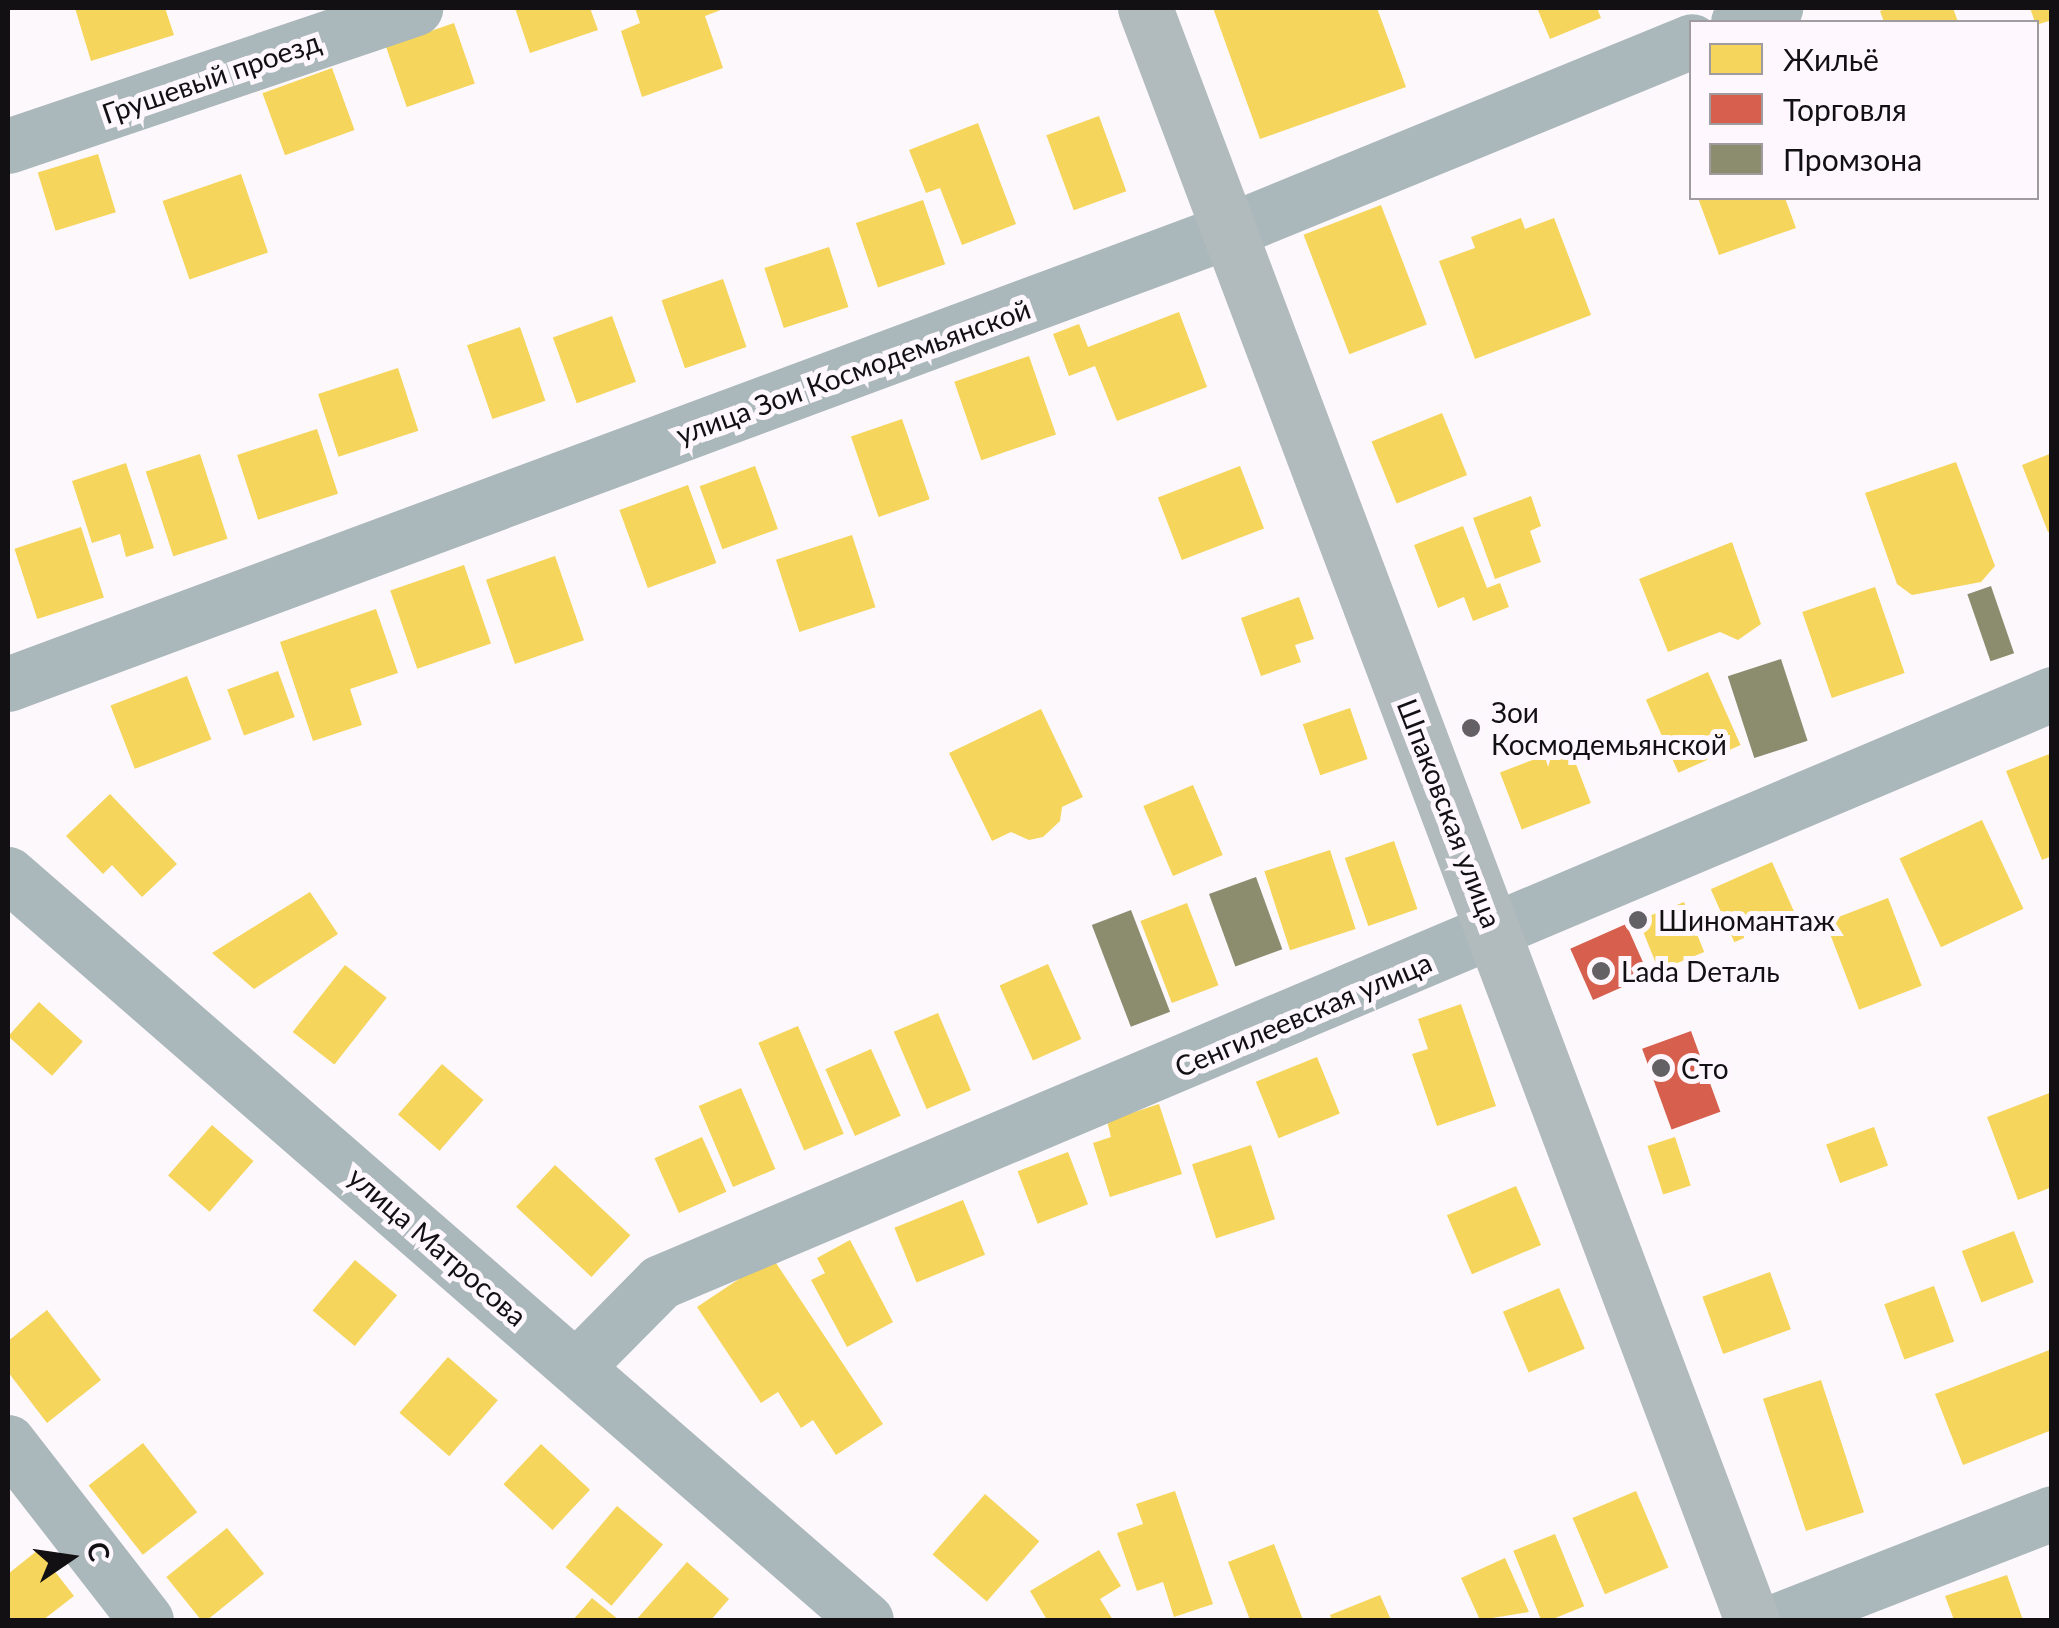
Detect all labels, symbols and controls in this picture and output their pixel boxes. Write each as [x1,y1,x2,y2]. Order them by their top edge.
legend [1689,20,2039,200]
street label: Грушевый проезд [97,24,325,130]
text: Жильё [1783,41,1879,77]
text: Торговля [1783,91,1907,127]
text: Промзона [1783,141,1922,177]
street label: улица Зои Космодемьянской [671,291,1035,451]
street label: Шпаковская улица [1391,694,1509,932]
place label: Зои Космодемьянской [1491,695,1727,761]
marker: Зои Космодемьянской [1460,717,1482,739]
place label: Шиномантаж [1658,903,1835,937]
marker: Шиномантаж [1627,909,1649,931]
street label: Сенгилеевская улица [1170,945,1436,1083]
place label: Lada Dеталь [1621,954,1780,988]
marker: Lada Dеталь [1590,960,1612,982]
place label: Сто [1681,1051,1729,1085]
marker: Сто [1650,1057,1672,1079]
street label: улица Матросова [342,1159,534,1333]
north arrow [20,1508,120,1608]
text: С [81,1538,118,1564]

